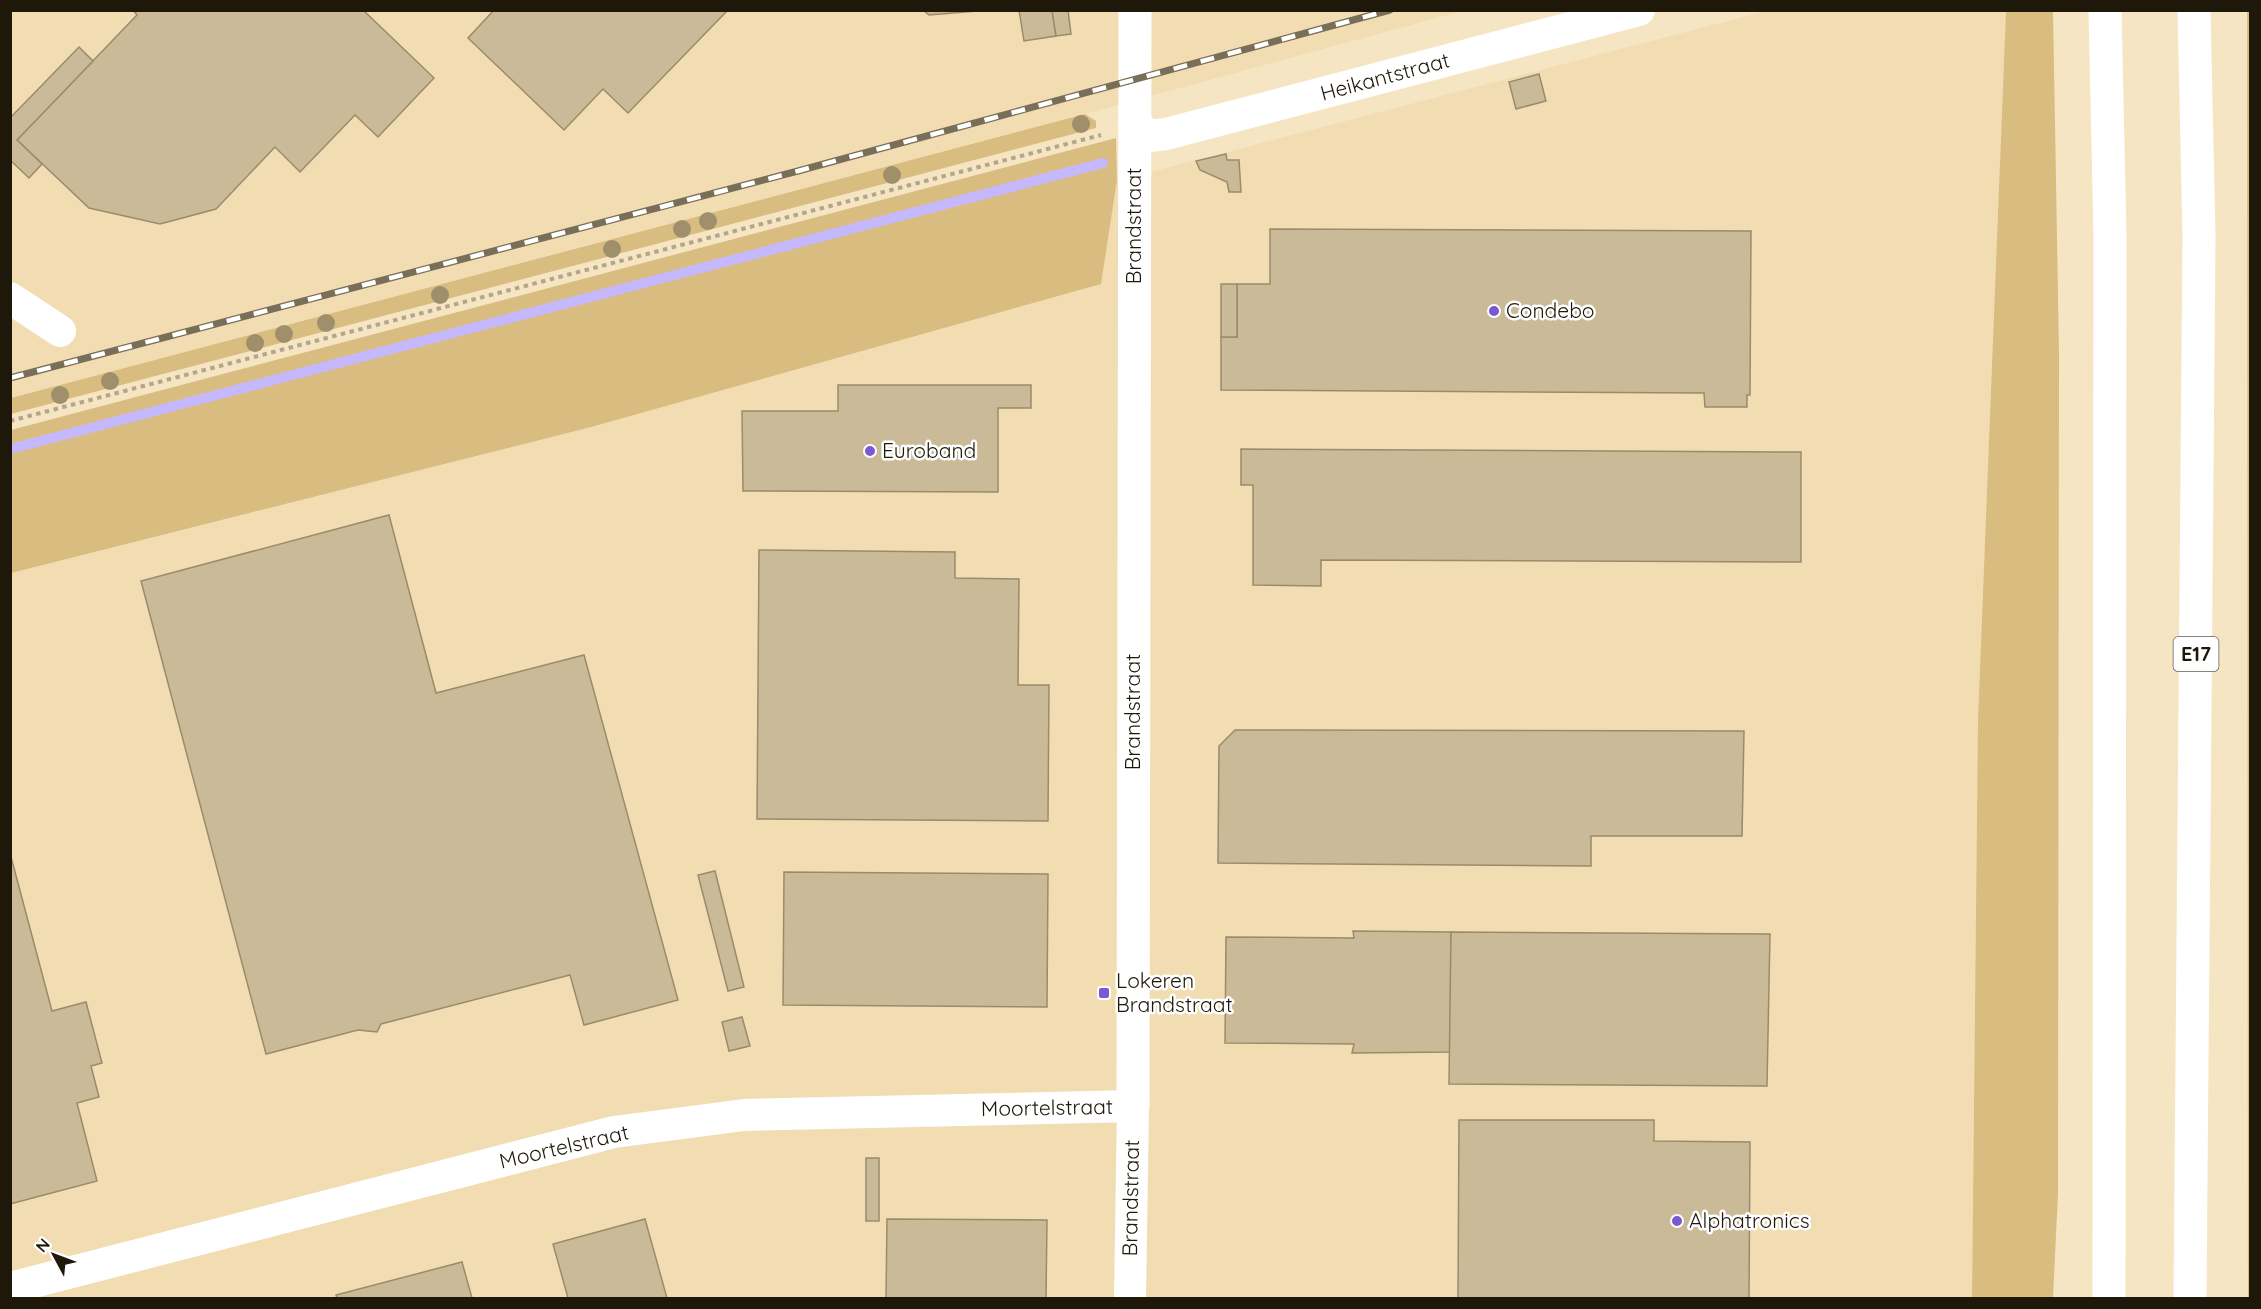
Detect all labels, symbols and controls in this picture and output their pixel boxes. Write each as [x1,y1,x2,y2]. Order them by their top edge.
street label: Heikantstraat [1317,46,1452,106]
street label: Brandstraat [1120,168,1146,284]
place label: Condebo [1506,297,1595,323]
marker: Condebo [1487,304,1501,318]
place label: Euroband [882,437,976,463]
marker: Euroband [863,444,877,458]
road number: E17 [2174,637,2218,671]
street label: Brandstraat [1119,654,1145,770]
place label: Lokeren Brandstraat [1116,967,1233,1017]
marker: Lokeren Brandstraat [1097,986,1111,1000]
street label: Moortelstraat [981,1093,1113,1121]
street label: Moortelstraat [496,1118,631,1174]
street label: Brandstraat [1116,1139,1144,1257]
place label: Alphatronics [1689,1207,1810,1233]
marker: Alphatronics [1670,1214,1684,1228]
north arrow [24,1225,84,1285]
text: N [31,1234,54,1256]

